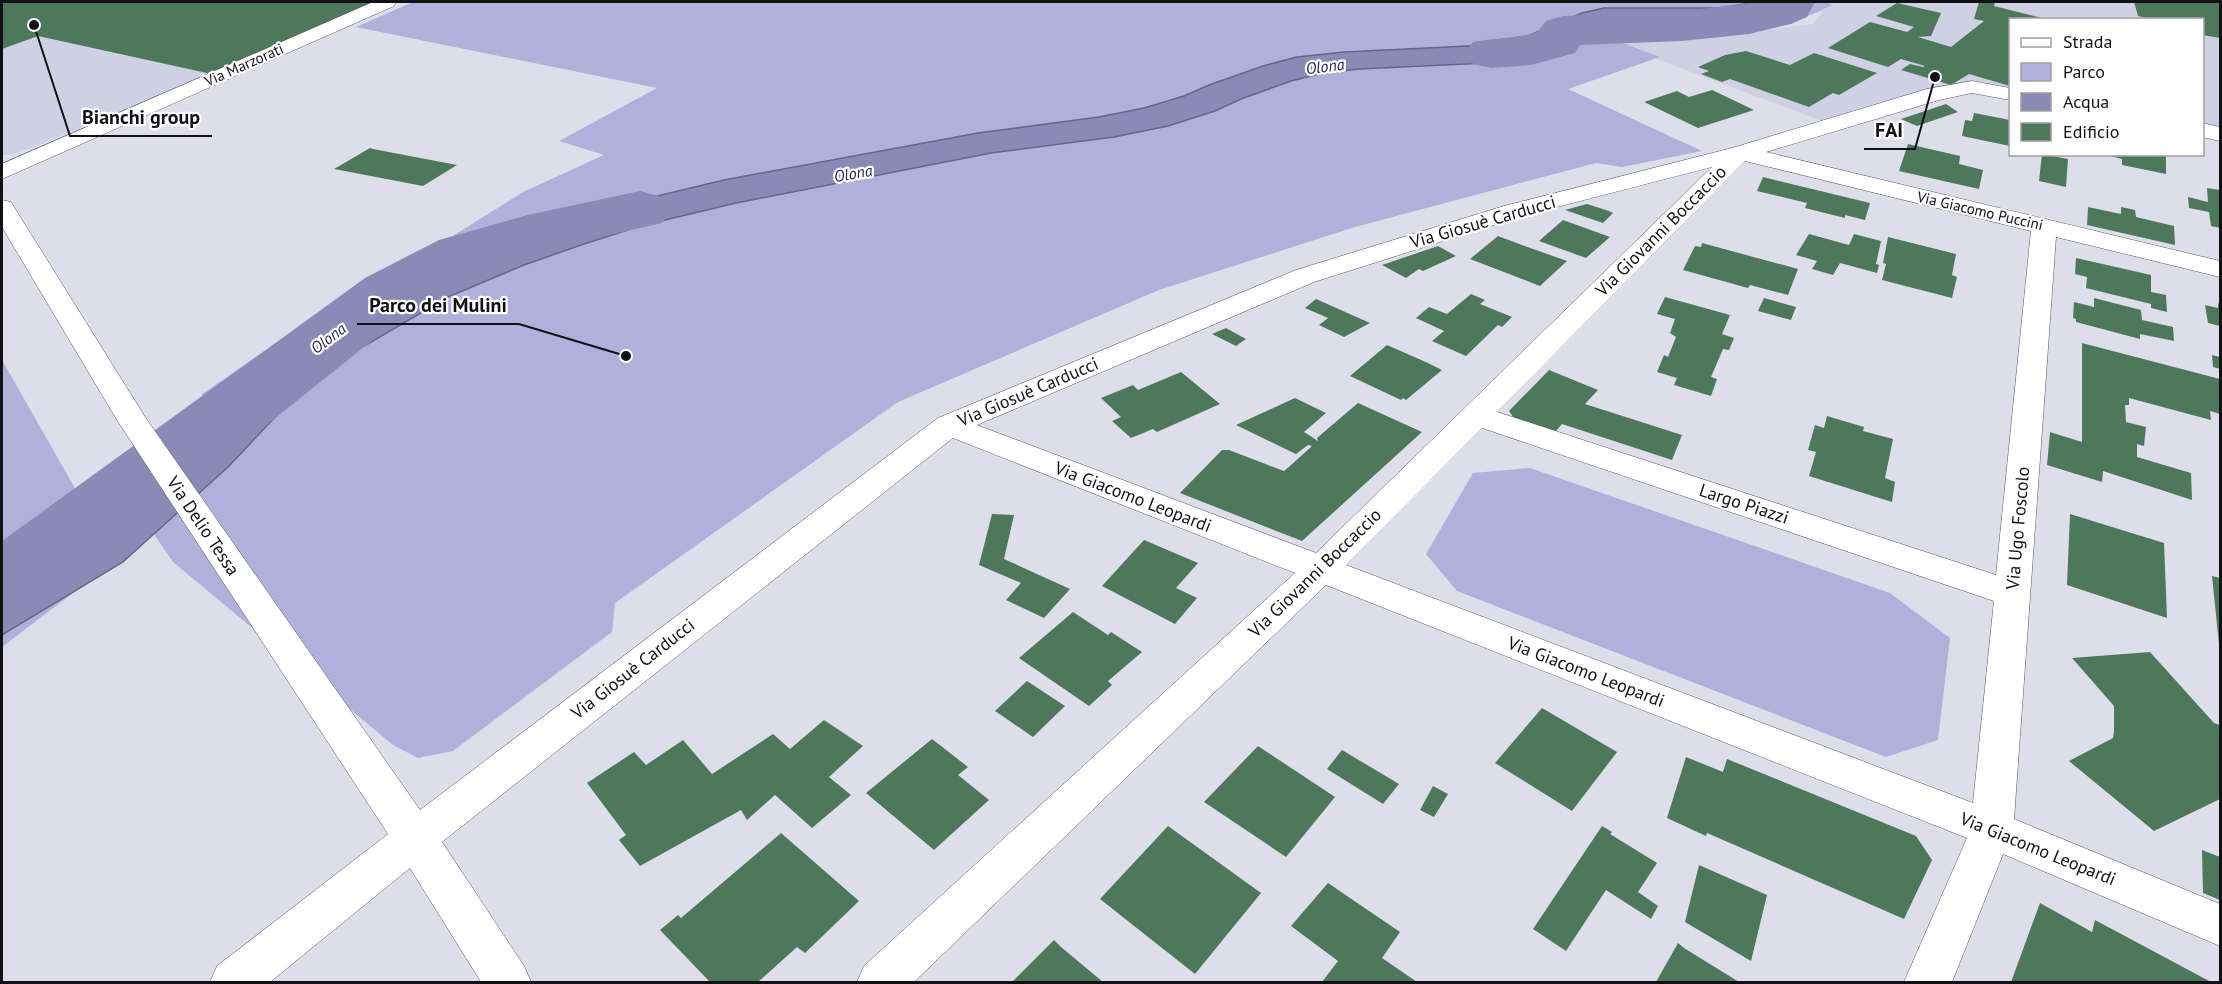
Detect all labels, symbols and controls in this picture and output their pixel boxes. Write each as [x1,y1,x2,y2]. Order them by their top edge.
legend [2009,18,2204,156]
text: Strada [2063,30,2112,53]
street label: Via Marzorati [200,39,286,91]
water label: Olona [1304,54,1346,78]
text: Parco [2063,60,2105,83]
text: Acqua [2063,90,2109,113]
callout: Bianchi group [70,98,212,136]
text: Bianchi group [82,104,200,130]
callout: FAI [1864,111,1915,149]
text: FAI [1875,117,1903,143]
text: Edificio [2063,120,2119,143]
water label: Olona [832,160,874,186]
street label: Via Giovanni Boccaccio [1590,160,1731,302]
street label: Via Giacomo Puccini [1914,187,2045,234]
street label: Via Giosuè Carducci [1406,190,1558,254]
callout: Parco dei Mulini [357,286,519,324]
text: Parco dei Mulini [369,292,507,318]
water label: Olona [306,318,350,358]
street label: Via Giosuè Carducci [953,352,1102,432]
street label: Via Giacomo Leopardi [1051,456,1215,537]
street label: Via Ugo Foscolo [2001,465,2034,591]
street label: Via Delio Tessa [161,471,245,580]
street label: Largo Piazzi [1696,478,1792,529]
street label: Via Giovanni Boccaccio [1243,503,1386,643]
street label: Via Giosuè Carducci [566,613,699,725]
street label: Via Giacomo Leopardi [1504,631,1668,712]
street label: Via Giacomo Leopardi [1956,806,2120,890]

